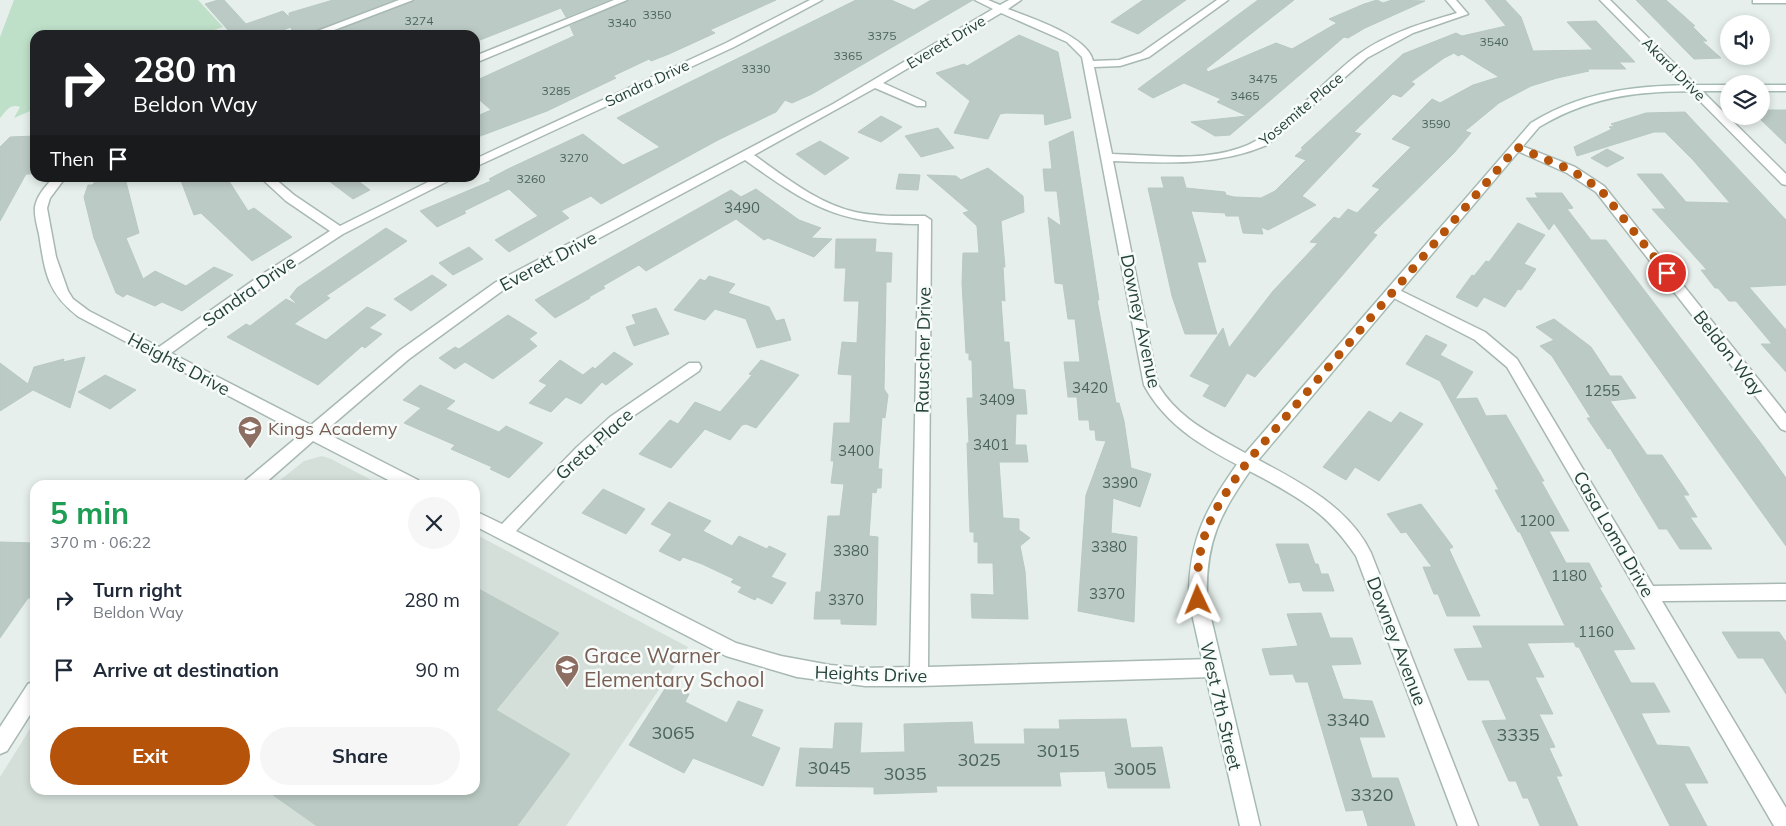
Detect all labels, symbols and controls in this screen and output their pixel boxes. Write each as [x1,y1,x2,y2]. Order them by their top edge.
house number: 3350 [643,7,671,22]
street label: Everett Drive [903,11,989,73]
house number: 3274 [405,13,433,28]
house number: 3340 [608,15,636,30]
map controls [1720,15,1770,125]
button: sound [1720,15,1770,65]
house number: 3375 [868,28,896,43]
street label: Akard Drive [1638,33,1710,105]
house number: 3540 [1480,34,1508,49]
text: 280 m [133,47,237,91]
house number: 3365 [834,48,862,63]
icon: right [50,50,115,115]
street label: Sandra Drive [602,55,692,111]
house number: 3330 [742,61,770,76]
street label: Yosemite Place [1254,68,1347,150]
house number: 3475 [1249,71,1277,86]
button: layers [1720,75,1770,125]
house number: 3285 [542,83,570,98]
house number: 3465 [1231,88,1259,103]
text: Beldon Way [133,90,258,118]
house number: 3590 [1422,116,1450,131]
icon: arrive [104,145,132,173]
text: Then [50,147,94,171]
house number: 3270 [560,150,588,165]
house number: 3260 [517,171,545,186]
house number: 3490 [724,198,760,217]
street label: Everett Drive [496,226,600,296]
street label: Sandra Drive [198,250,300,332]
street label: Downey Avenue [1116,252,1166,390]
pin [1646,252,1688,294]
icon: arrive [1653,259,1681,287]
street label: Rauscher Drive [910,287,936,413]
street label: Beldon Way [1689,306,1770,401]
street label: Heights Drive [124,327,234,401]
house number: 3420 [1072,378,1108,397]
house number: 1255 [1584,381,1620,400]
house number: 3409 [979,390,1015,409]
street label: Greta Place [550,403,638,485]
school or university icon: Kings Academy [237,415,263,449]
place label: Kings Academy [268,417,398,440]
house number: 3401 [973,435,1009,454]
house number: 3400 [838,441,874,460]
street label: Casa Loma Drive [1569,467,1659,601]
house number: 3390 [1102,473,1138,492]
text: 5 min [50,494,129,532]
button: close [408,497,460,549]
house number: 1200 [1519,511,1555,530]
text: 370 m · 06:22 [50,532,151,552]
house number: 3380 [1091,537,1127,556]
house number: 3380 [833,541,869,560]
house number: 1180 [1551,566,1587,585]
position arrow [1171,573,1223,625]
street label: Downey Avenue [1362,573,1432,709]
text: Turn right [93,578,182,602]
house number: 3370 [1089,584,1125,603]
icon: right [50,586,78,614]
text: 280 m [404,588,460,612]
house number: 3370 [828,590,864,609]
text: Beldon Way [93,602,184,622]
house number: 1160 [1578,622,1614,641]
street label: West 7th Street [1195,640,1247,772]
place label: Grace Warner Elementary School [584,642,765,692]
school or university icon: Grace Warner Elementary School [554,654,580,688]
icon: arrive [50,656,78,684]
text: Arrive at destination [93,658,279,682]
text: 90 m [416,658,460,682]
street label: Heights Drive [814,661,928,687]
house number: 3340 [1326,708,1370,731]
house number: 3065 [651,721,695,744]
house number: 3335 [1496,723,1540,746]
button: Exit [50,727,250,785]
button: Share [260,727,460,785]
house number: 3015 [1036,739,1080,762]
house number: 3025 [957,748,1001,771]
house number: 3045 [807,756,851,779]
house number: 3005 [1113,757,1157,780]
house number: 3035 [883,762,927,785]
house number: 3320 [1350,783,1394,806]

